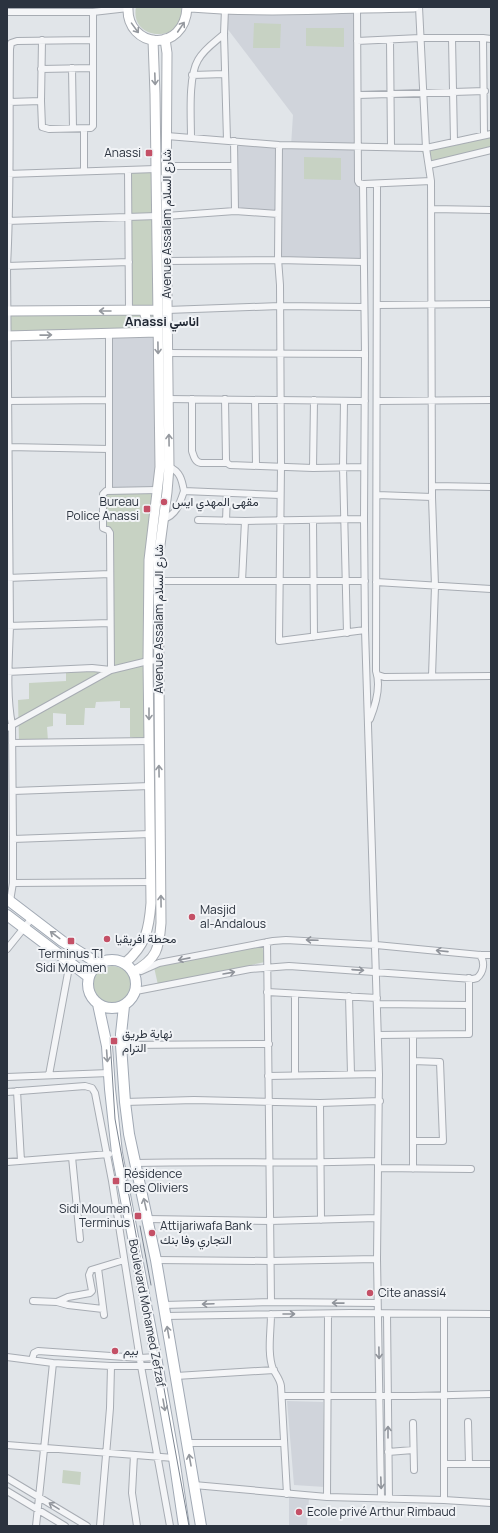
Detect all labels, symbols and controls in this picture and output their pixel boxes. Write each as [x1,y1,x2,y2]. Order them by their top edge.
one-way arrow [177,21,185,32]
one-way arrow [131,22,139,33]
one-way arrow [151,72,158,85]
place label: Anassi [104,144,141,161]
marker: Anassi [144,148,154,158]
street label: Avenue Assalam شارع السلام [158,149,176,299]
one-way arrow [99,307,112,315]
district label: Anassi اناسي [125,312,199,332]
one-way arrow [39,331,52,339]
one-way arrow [154,341,162,354]
one-way arrow [165,434,173,447]
place label: Bureau Police Anassi [66,493,139,524]
place label: مقهى المهدي ايس [172,493,259,512]
marker: مقهى المهدي ايس [159,497,169,507]
marker: Bureau Police Anassi [142,504,152,514]
street label: Avenue Assalam شارع السلام [150,544,168,694]
one-way arrow [145,707,153,720]
one-way arrow [156,765,163,778]
one-way arrow [157,895,165,908]
place label: Masjid al-Andalous [200,901,266,932]
marker: Masjid al-Andalous [187,912,197,922]
place label: محطة افريقيا [115,930,176,947]
one-way arrow [49,931,60,939]
marker: محطة افريقيا [102,934,112,944]
marker: Terminus T1 Sidi Moumen [66,936,76,946]
one-way arrow [306,937,319,944]
place label: Terminus T1 Sidi Moumen [36,945,106,976]
one-way arrow [436,947,449,955]
one-way arrow [178,955,191,963]
one-way arrow [351,967,364,974]
one-way arrow [222,968,235,976]
place label: نهاية طريق الترام [122,1025,172,1056]
marker: نهاية طريق الترام [109,1036,119,1046]
one-way arrow [104,1049,111,1062]
place label: Résidence Des Oliviers [124,1165,188,1196]
marker: Résidence Des Oliviers [111,1176,121,1186]
one-way arrow [141,1198,148,1211]
place label: Sidi Moumen Terminus [59,1200,130,1231]
marker: Sidi Moumen Terminus [133,1211,143,1221]
place label: Attijariwafa Bank التجاري وفا بنك [160,1217,253,1250]
marker: Attijariwafa Bank التجاري وفا بنك [147,1228,157,1238]
street label: Boulevard Mohamed Zefzaf [125,1237,170,1389]
place label: Cite anassi4 [378,1284,446,1301]
marker: Cite anassi4 [365,1288,375,1298]
one-way arrow [332,1299,345,1306]
one-way arrow [202,1301,215,1308]
one-way arrow [282,1310,295,1318]
one-way arrow [164,1326,172,1339]
place label: بيم [123,1342,139,1359]
marker: بيم [110,1346,120,1356]
one-way arrow [375,1346,383,1359]
one-way arrow [160,1398,168,1411]
one-way arrow [384,1426,392,1439]
one-way arrow [186,1454,194,1467]
one-way arrow [377,1476,384,1489]
one-way arrow [48,1501,60,1509]
place label: Ecole privé Arthur Rimbaud [307,1503,456,1520]
marker: Ecole privé Arthur Rimbaud [294,1507,304,1517]

